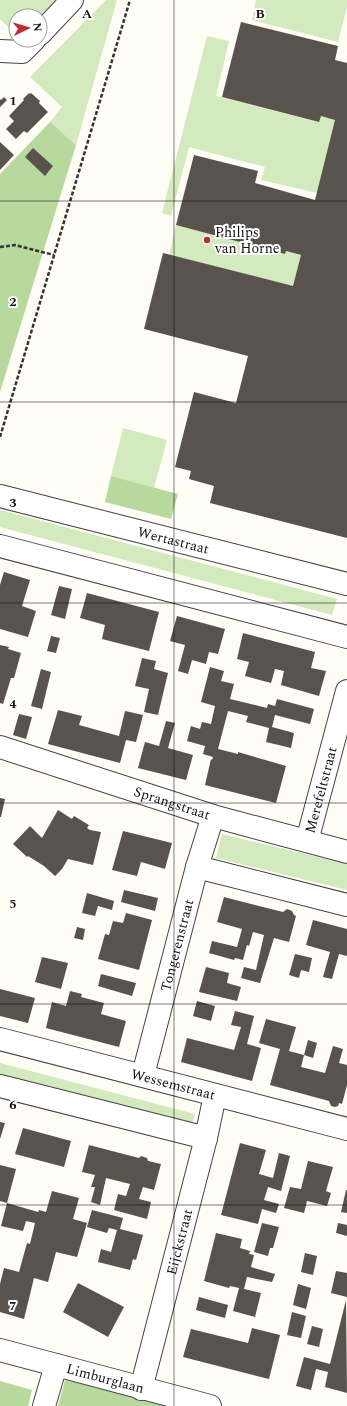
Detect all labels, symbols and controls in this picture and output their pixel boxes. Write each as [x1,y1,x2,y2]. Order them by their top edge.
text: A [82,4,92,24]
text: B [255,4,265,24]
north arrow [8,8,48,48]
text: N [29,22,46,32]
text: 1 [9,91,17,111]
place label: Philips van Horne [214,222,280,259]
marker: Philips van Horne [202,235,212,245]
text: 2 [9,292,17,312]
text: 3 [9,493,17,513]
street label: Wertastraat [136,521,212,559]
text: 4 [9,694,17,714]
street label: Merefeltstraat [299,744,342,835]
street label: Sprangstraat [131,781,213,825]
text: 5 [9,894,17,914]
street label: Tongerenstraat [155,897,199,994]
street label: Wessemstraat [129,1063,218,1105]
text: 6 [9,1095,17,1115]
street label: Eijckstraat [160,1206,198,1277]
text: 7 [9,1296,17,1316]
street label: Limburglaan [64,1358,147,1399]

